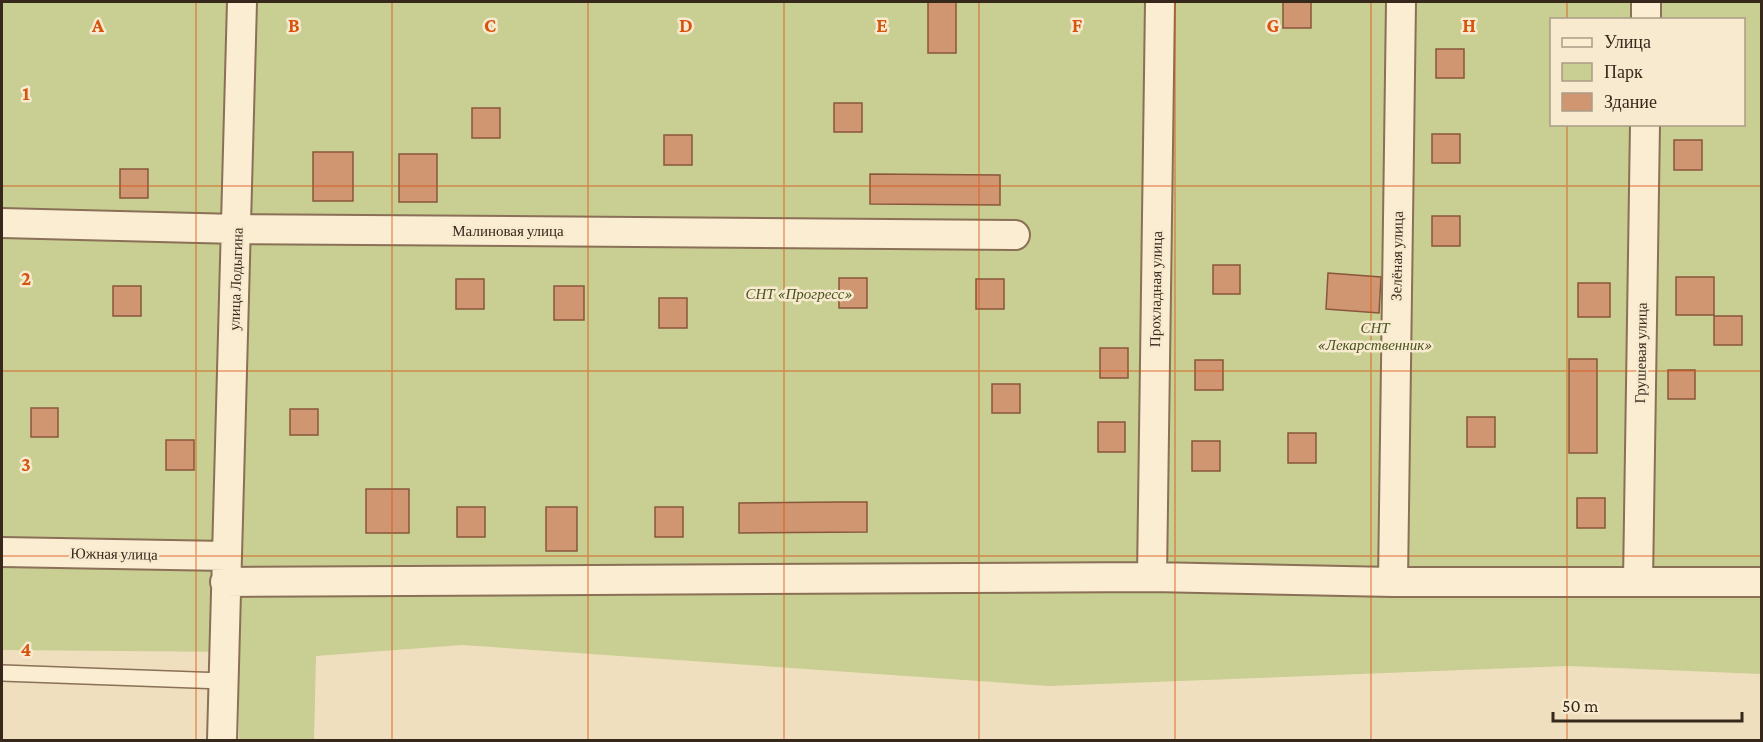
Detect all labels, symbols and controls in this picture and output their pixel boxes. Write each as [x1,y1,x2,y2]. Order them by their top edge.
text: A [91,14,105,36]
text: B [288,14,300,36]
text: C [484,14,496,36]
text: D [679,14,693,36]
text: E [876,14,888,36]
text: F [1072,14,1083,36]
text: G [1267,14,1280,36]
text: H [1462,14,1476,36]
legend [1550,18,1745,126]
text: Улица [1604,32,1651,52]
text: Парк [1604,62,1643,82]
text: 1 [22,82,30,104]
text: Здание [1604,92,1657,112]
street label: Зелёная улица [1388,211,1406,301]
street label: Малиновая улица [452,223,564,239]
street label: улица Лодыгина [226,227,246,331]
street label: Прохладная улица [1147,230,1165,347]
text: 2 [21,267,31,289]
park label: СНТ «Прогресс» [745,286,853,302]
street label: Грушевая улица [1632,302,1650,404]
park label: СНТ «Лекарственник» [1318,320,1432,353]
text: 3 [21,453,31,475]
street label: Южная улица [70,545,158,563]
text: 4 [21,638,32,660]
scale bar [1553,685,1742,723]
text: 50 m [1562,696,1599,716]

